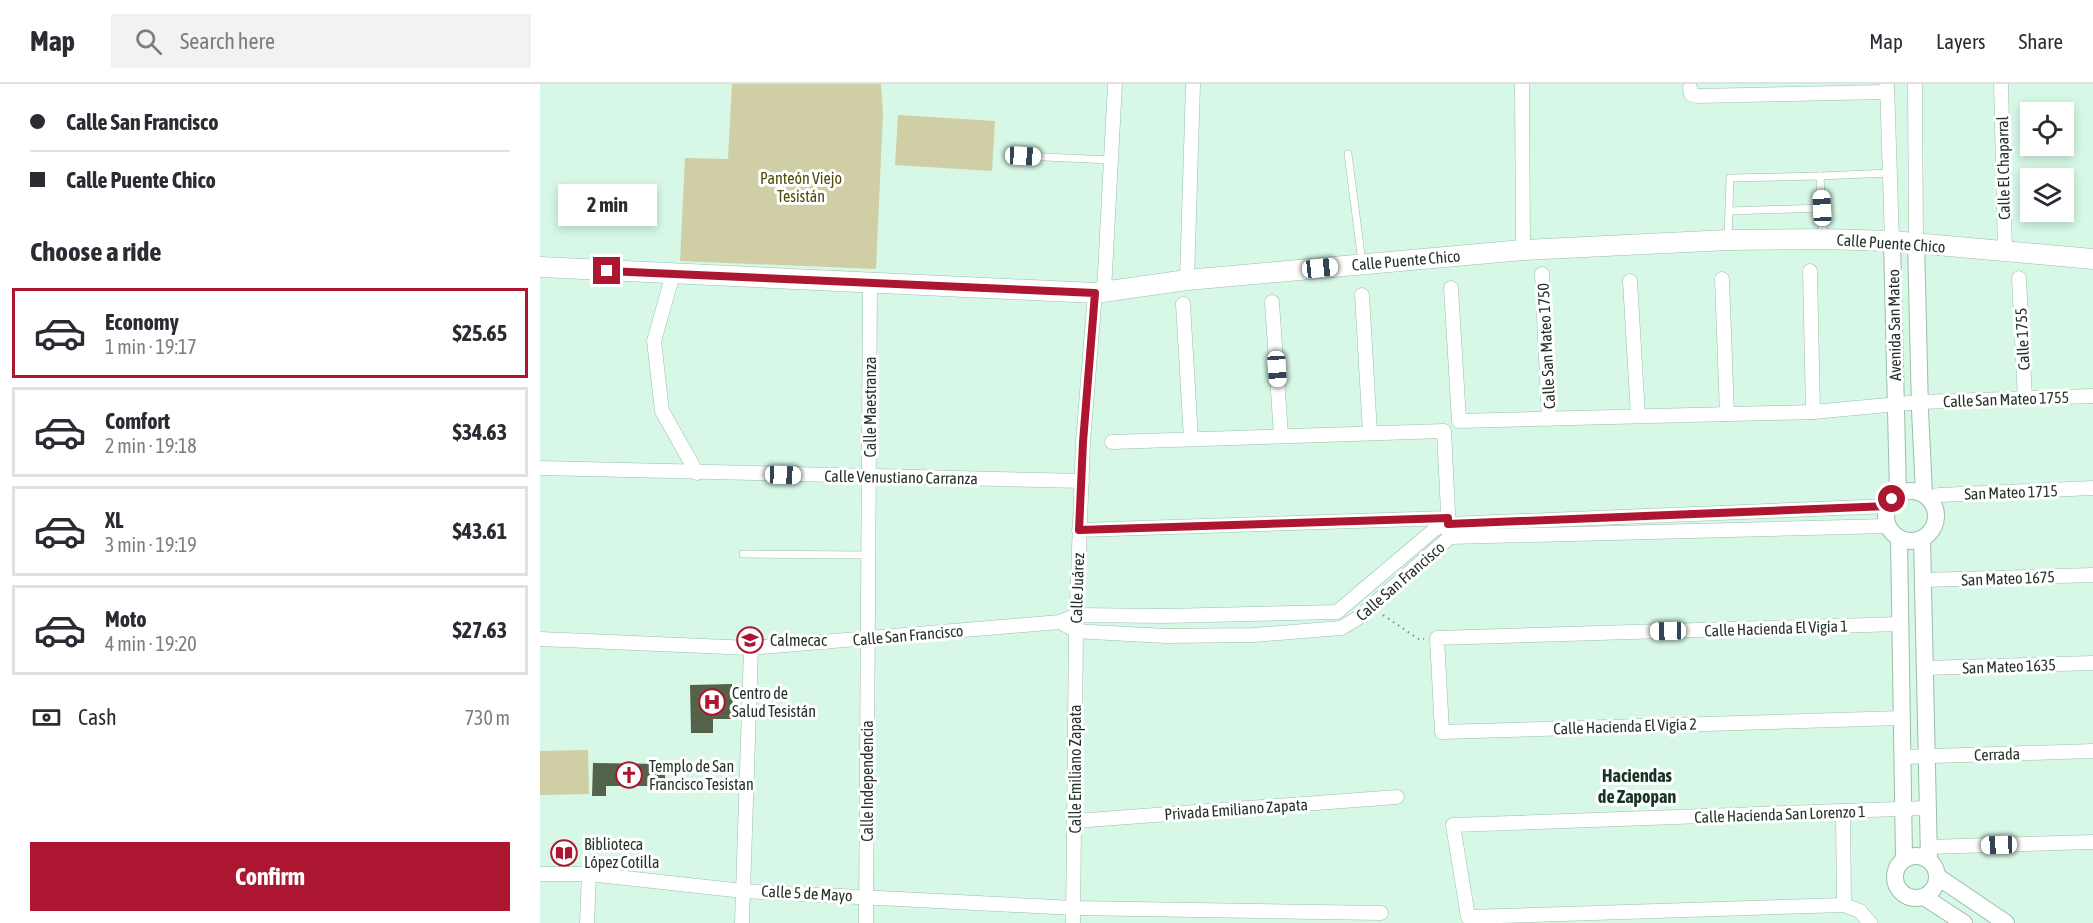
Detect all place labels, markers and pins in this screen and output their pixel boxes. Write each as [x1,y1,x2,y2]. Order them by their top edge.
school or university icon: Calmecac [735,625,765,655]
place label: Calmecac [770,631,827,649]
place label: Centro de Salud Tesistán [732,684,816,720]
hospital icon: Centro de Salud Tesistán [697,687,727,717]
place label: Templo de San Francisco Tesistan [649,757,754,793]
church icon: Templo de San Francisco Tesistan [614,760,644,790]
place label: Biblioteca López Cotilla [584,835,659,872]
library icon: Biblioteca López Cotilla [549,838,579,868]

